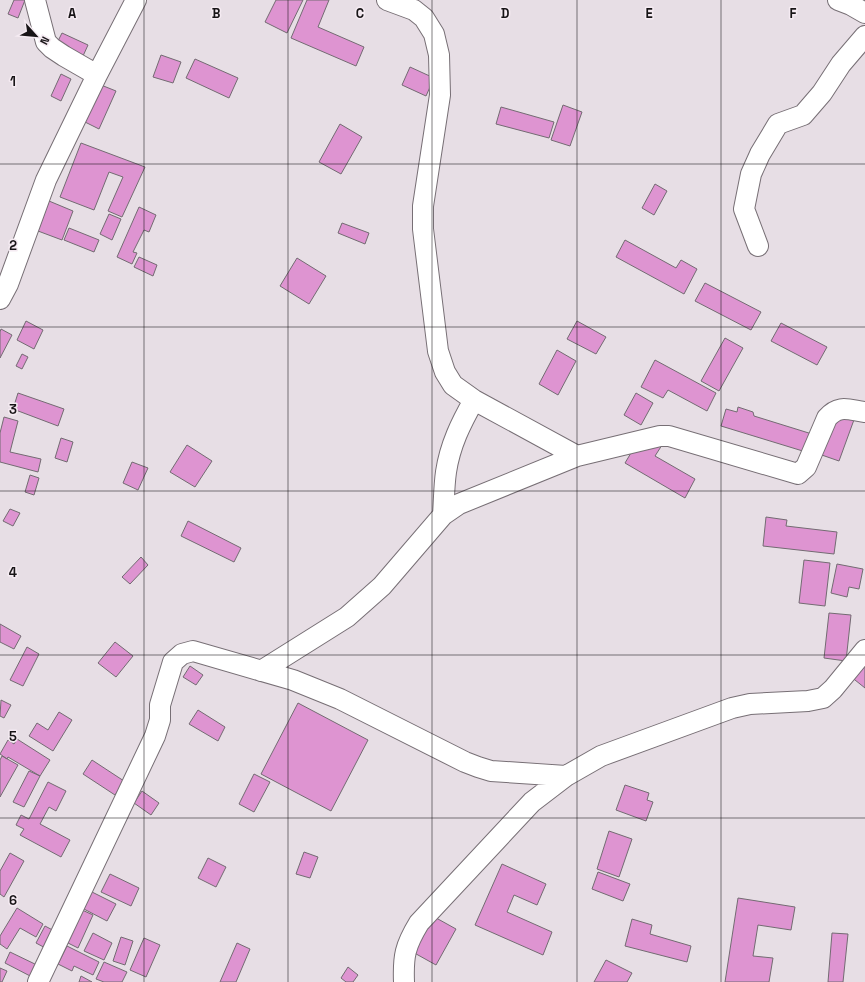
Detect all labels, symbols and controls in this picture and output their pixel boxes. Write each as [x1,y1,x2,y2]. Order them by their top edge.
text: A [68,5,77,22]
text: B [212,5,221,22]
text: C [356,5,364,22]
text: D [501,5,510,22]
text: E [645,5,653,22]
text: F [790,5,797,22]
north arrow [16,16,56,56]
text: N [37,34,53,47]
text: 1 [10,73,16,90]
text: 2 [9,237,17,254]
text: 3 [9,401,17,418]
text: 4 [9,564,17,581]
text: 5 [9,728,17,745]
text: 6 [9,892,17,909]

